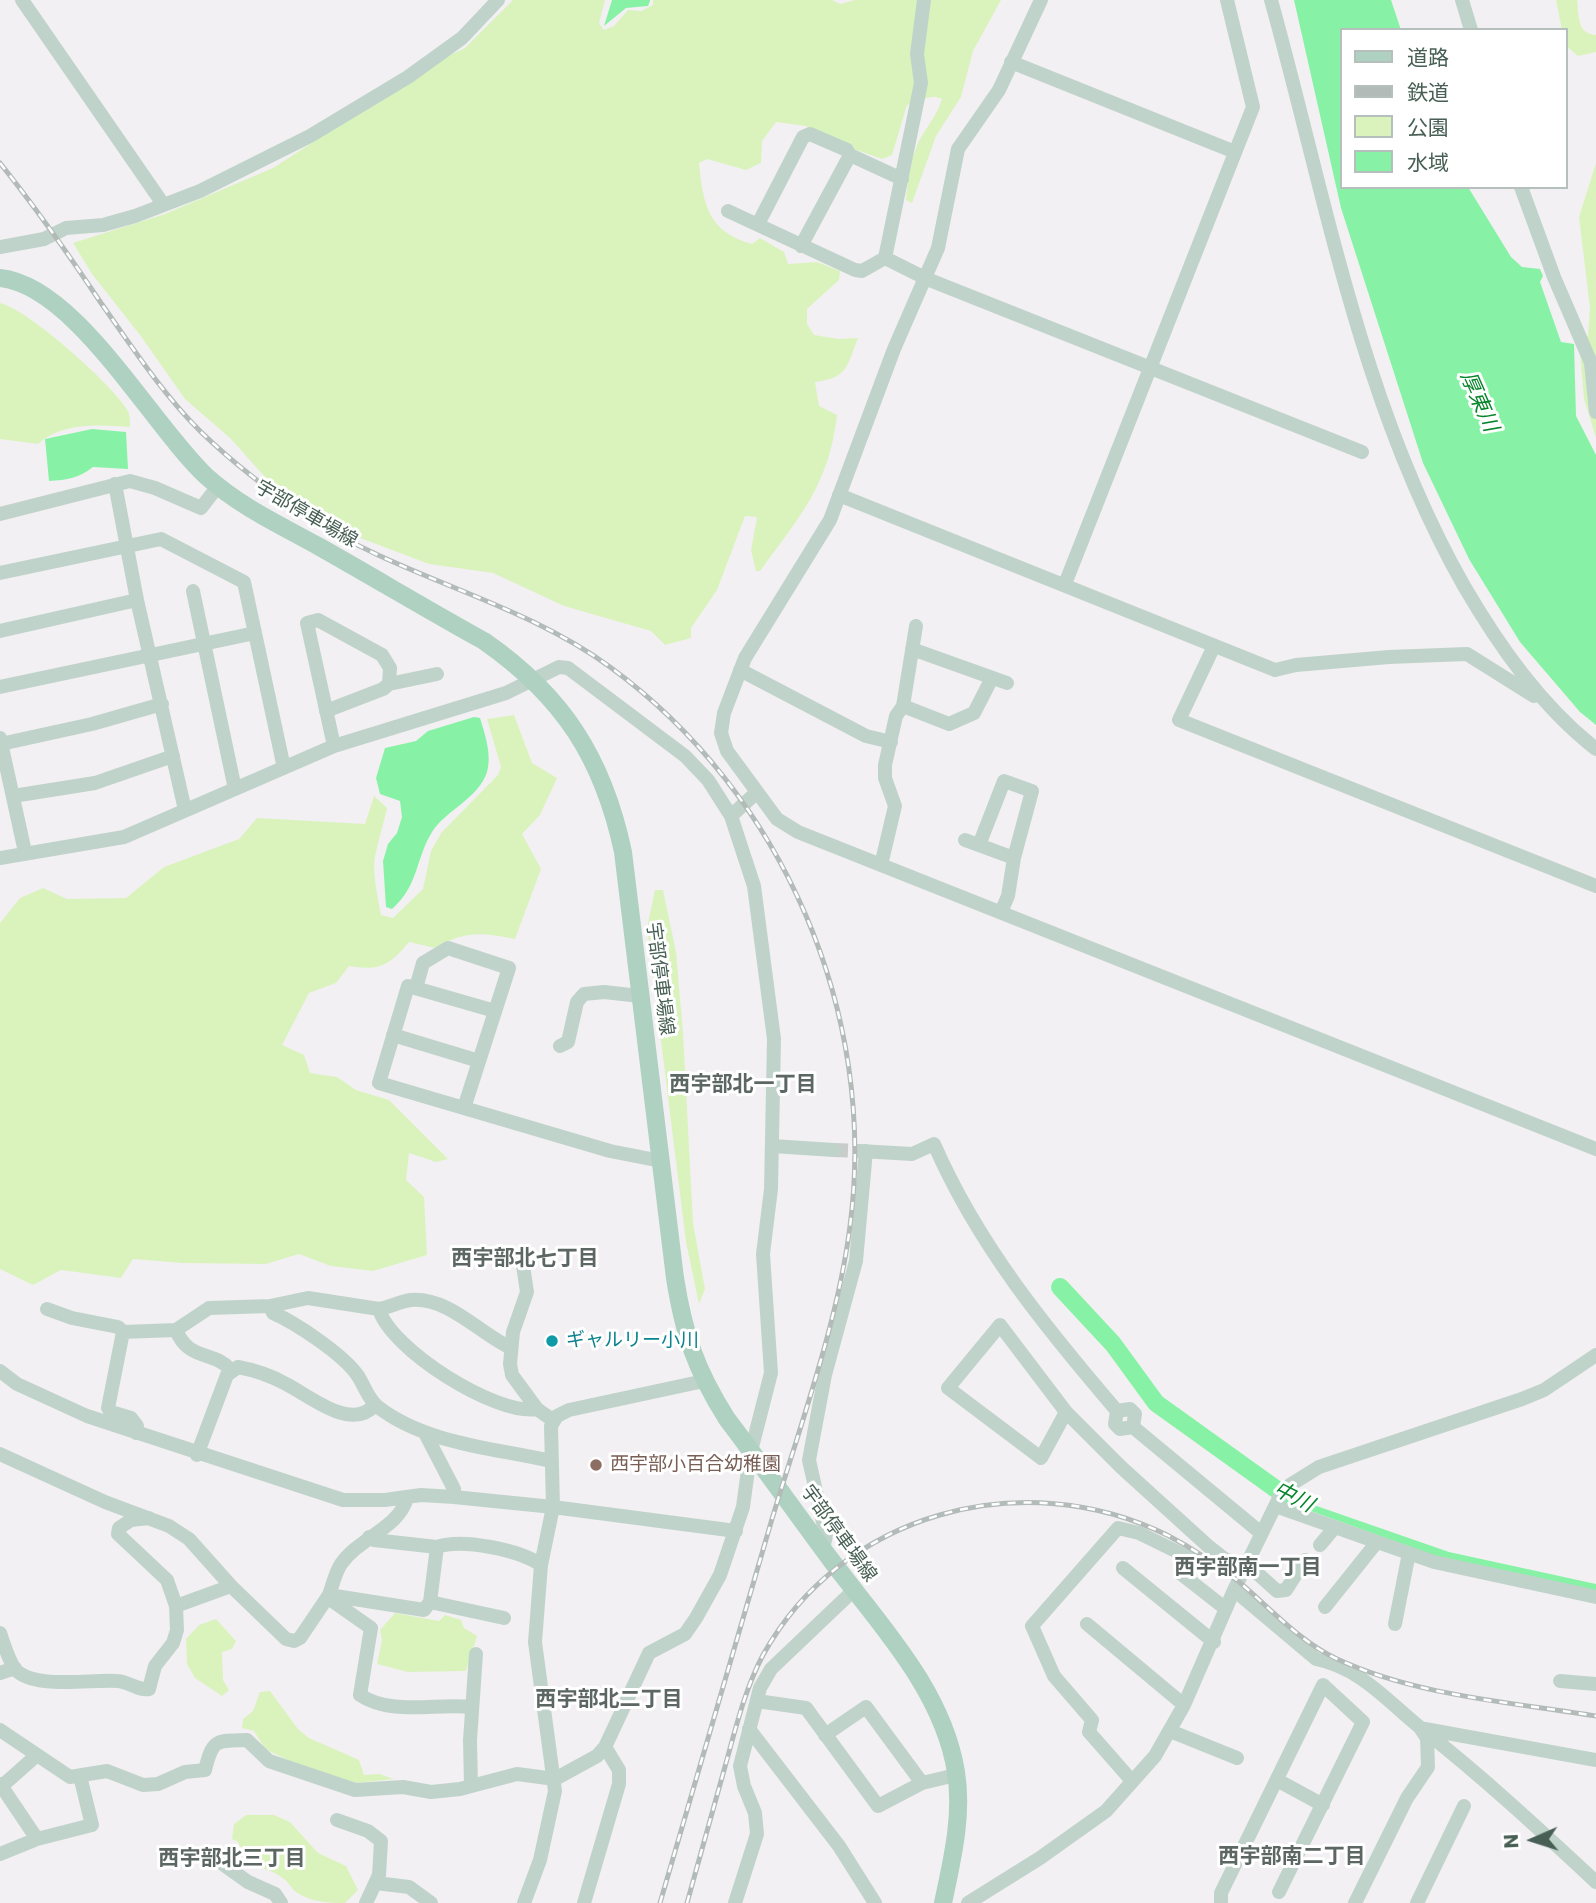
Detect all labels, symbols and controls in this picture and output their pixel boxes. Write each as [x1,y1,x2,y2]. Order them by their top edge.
legend [1340,28,1568,189]
text: 道路 [1407,43,1449,72]
text: 鉄道 [1407,78,1449,107]
text: 公園 [1407,113,1449,142]
text: 水域 [1407,148,1449,177]
water label: 厚東川 [1454,368,1502,436]
street label: 宇部停車場線 [251,477,361,553]
street label: 宇部停車場線 [641,921,677,1037]
district label: 西宇部北一丁目 [670,1073,816,1099]
district label: 西宇部北七丁目 [452,1247,598,1273]
place label: ギャルリー小川 [566,1330,699,1352]
marker: ギャルリー小川 [544,1333,560,1349]
place label: 西宇部小百合幼稚園 [610,1454,781,1476]
marker: 西宇部小百合幼稚園 [588,1457,604,1473]
water label: 中川 [1269,1477,1317,1519]
street label: 宇部停車場線 [795,1481,881,1587]
district label: 西宇部南一丁目 [1175,1556,1321,1582]
district label: 西宇部北二丁目 [536,1688,682,1714]
north arrow [1498,1805,1568,1875]
text: N [1498,1833,1525,1849]
district label: 西宇部南二丁目 [1219,1845,1365,1871]
district label: 西宇部北三丁目 [159,1847,305,1873]

